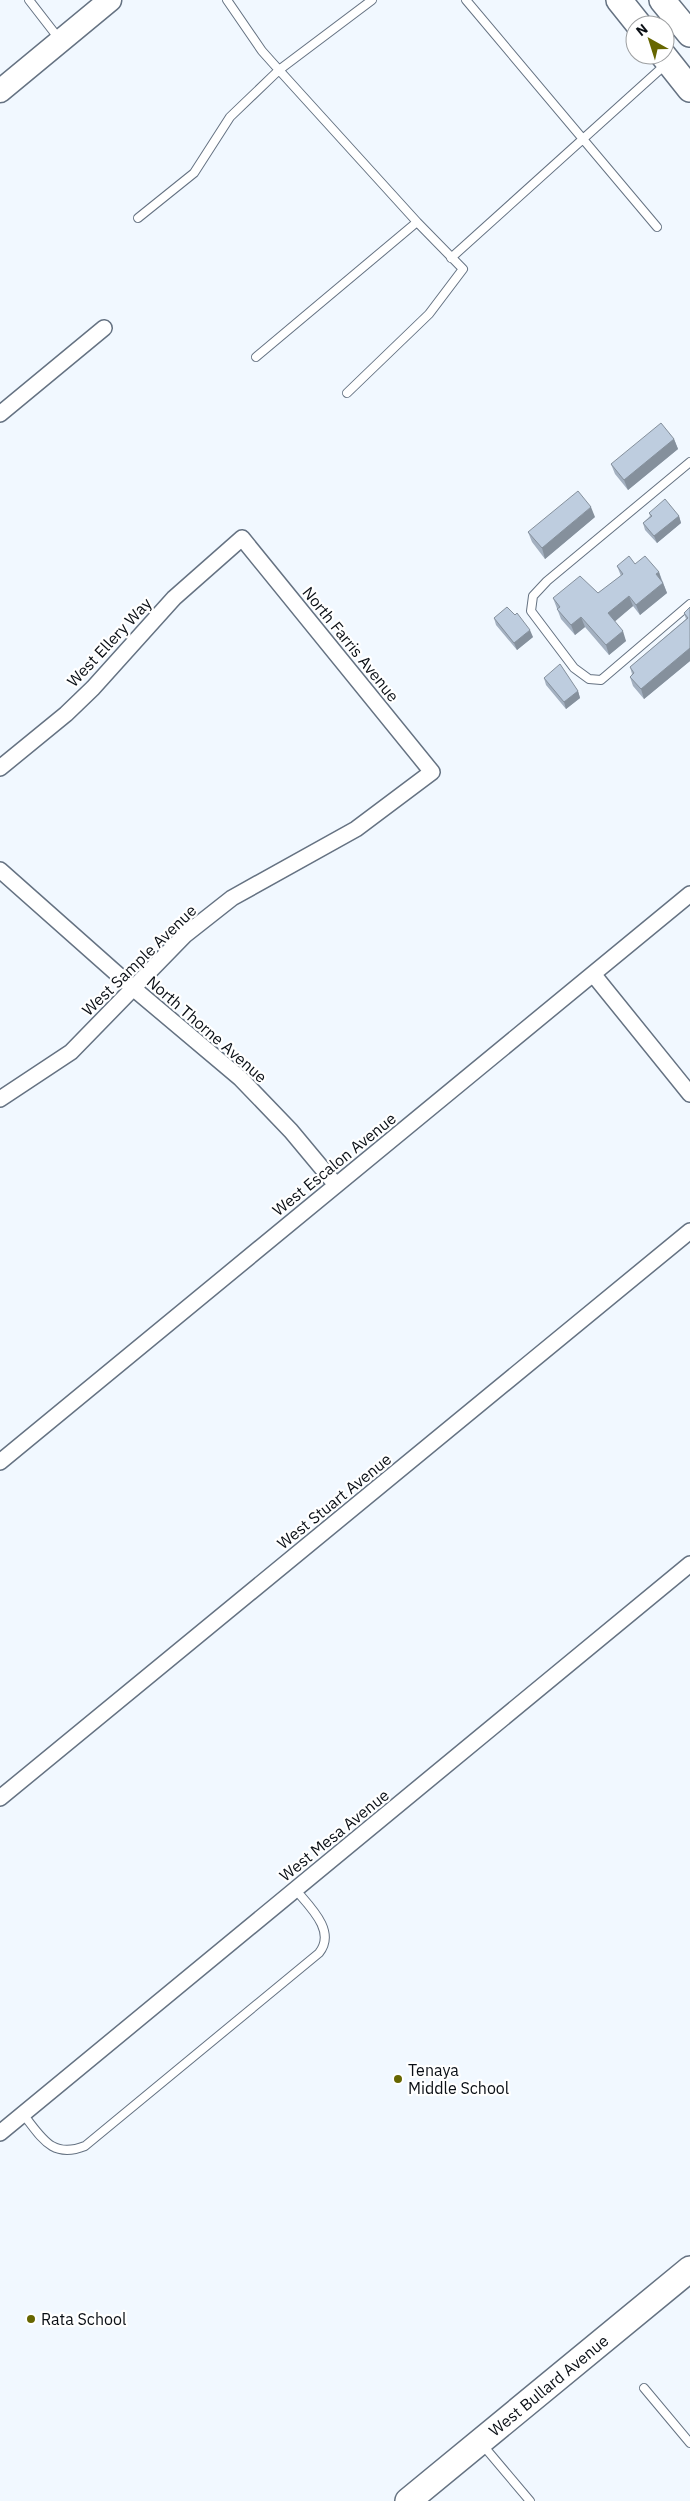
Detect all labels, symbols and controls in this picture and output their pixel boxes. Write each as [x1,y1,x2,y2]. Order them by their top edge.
north arrow [625,15,675,65]
text: N [632,20,651,40]
street label: North Farris Avenue [298,582,404,706]
street label: West Ellery Way [62,593,156,691]
street label: West Sample Avenue [78,900,201,1020]
street label: North Thorne Avenue [143,971,271,1087]
street label: West Escalon Avenue [268,1108,400,1220]
street label: West Stuart Avenue [273,1449,395,1553]
street label: West Mesa Avenue [275,1785,393,1885]
place label: Tenaya Middle School [408,2060,509,2098]
marker: Tenaya Middle School [392,2073,404,2085]
place label: Rata School [41,2309,126,2329]
marker: Rata School [25,2313,37,2325]
street label: West Bullard Avenue [485,2330,613,2440]

